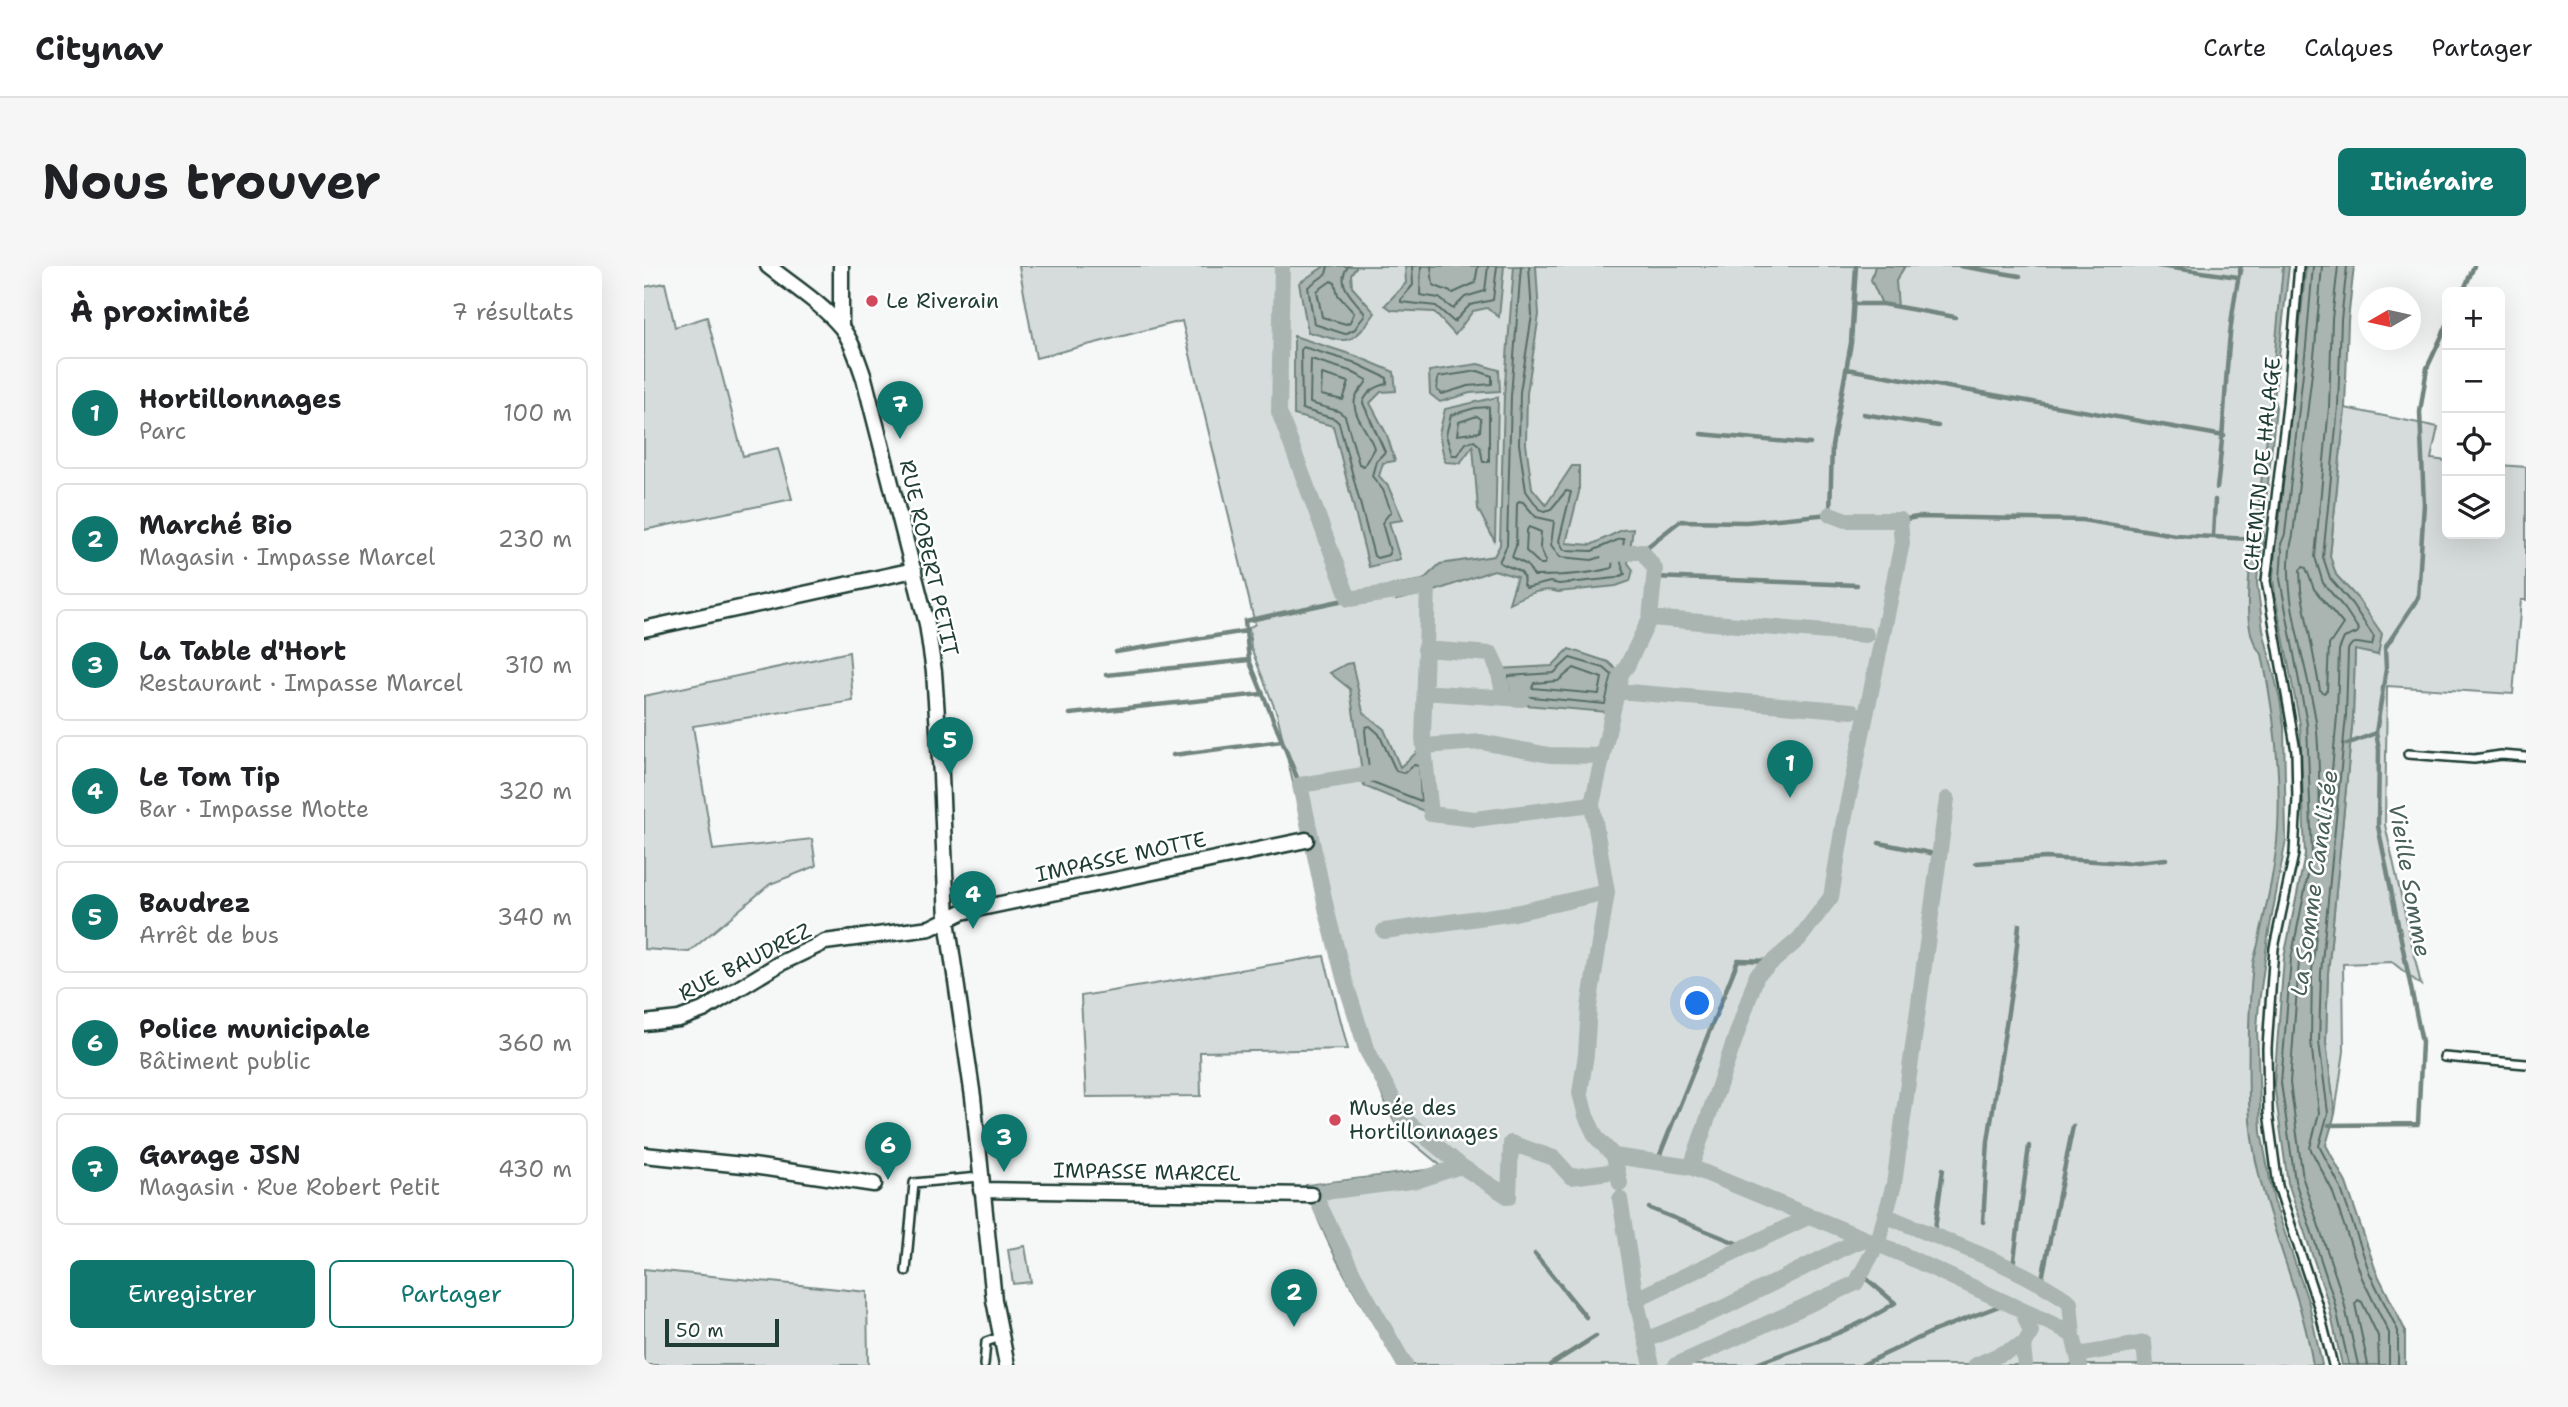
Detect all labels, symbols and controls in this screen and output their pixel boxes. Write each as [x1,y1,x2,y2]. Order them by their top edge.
text: Citynav [35,26,164,71]
text: Carte [2203,32,2266,64]
text: Calques [2304,32,2394,64]
text: Partager [2432,32,2533,64]
button: Itinéraire [2338,148,2526,216]
text: Nous trouver [42,149,381,215]
place label: Le Riverain [886,287,999,315]
north arrow [2358,287,2421,350]
map controls [2442,287,2505,539]
button: + [2442,287,2505,350]
text: À proximité [70,291,250,332]
marker: Le Riverain [864,293,880,309]
text: 7 résultats [452,297,574,327]
button: − [2442,350,2505,413]
street label: CHEMIN DE HALAGE [2237,356,2287,572]
text: Hortillonnages [139,381,341,416]
pin: 7 [877,381,923,439]
text: 1 [90,398,100,428]
text: 100 m [503,398,572,428]
button: locate [2442,413,2505,476]
text: Parc [139,416,186,446]
street label: RUE ROBERT PETIT [893,457,965,659]
button: layers [2442,476,2505,539]
text: Marché Bio [139,507,292,542]
text: 2 [87,524,103,554]
text: 230 m [498,524,572,554]
text: Magasin · Impasse Marcel [139,542,435,572]
text: La Table d'Hort [139,633,346,668]
text: 3 [87,650,103,680]
text: 310 m [504,650,572,680]
text: Restaurant · Impasse Marcel [139,668,463,698]
pin: 5 [927,717,973,775]
pin: 1 [1767,740,1813,798]
text: Le Tom Tip [139,759,280,794]
water label: La Somme Canalisée [2283,768,2345,998]
text: 4 [87,776,103,806]
text: 320 m [498,776,572,806]
text: Bar · Impasse Motte [139,794,369,824]
water label: Vieille Somme [2382,801,2438,959]
street label: IMPASSE MOTTE [1033,825,1209,889]
pin: 4 [950,871,996,929]
text: Baudrez [139,885,251,920]
text: 5 [88,902,102,932]
text: 340 m [497,902,572,932]
street label: RUE BAUDREZ [674,916,816,1007]
text: Arrêt de bus [139,920,279,950]
your location [1680,986,1714,1020]
text: Police municipale [139,1011,370,1046]
text: 6 [87,1028,103,1058]
text: 360 m [497,1028,572,1058]
text: Bâtiment public [139,1046,311,1076]
place label: Musée des Hortillonnages [1349,1094,1499,1146]
marker: Musée des Hortillonnages [1327,1112,1343,1128]
pin: 3 [981,1114,1027,1172]
pin: 6 [865,1122,911,1180]
text: Garage JSN [139,1137,301,1172]
text: 7 [87,1154,103,1184]
text: 430 m [498,1154,572,1184]
street label: IMPASSE MARCEL [1053,1156,1241,1188]
text: Magasin · Rue Robert Petit [139,1172,440,1202]
button: Enregistrer [70,1260,315,1328]
button: Partager [329,1260,574,1328]
pin: 2 [1271,1269,1317,1327]
scale bar [665,1316,779,1348]
text: 50 m [676,1318,724,1343]

